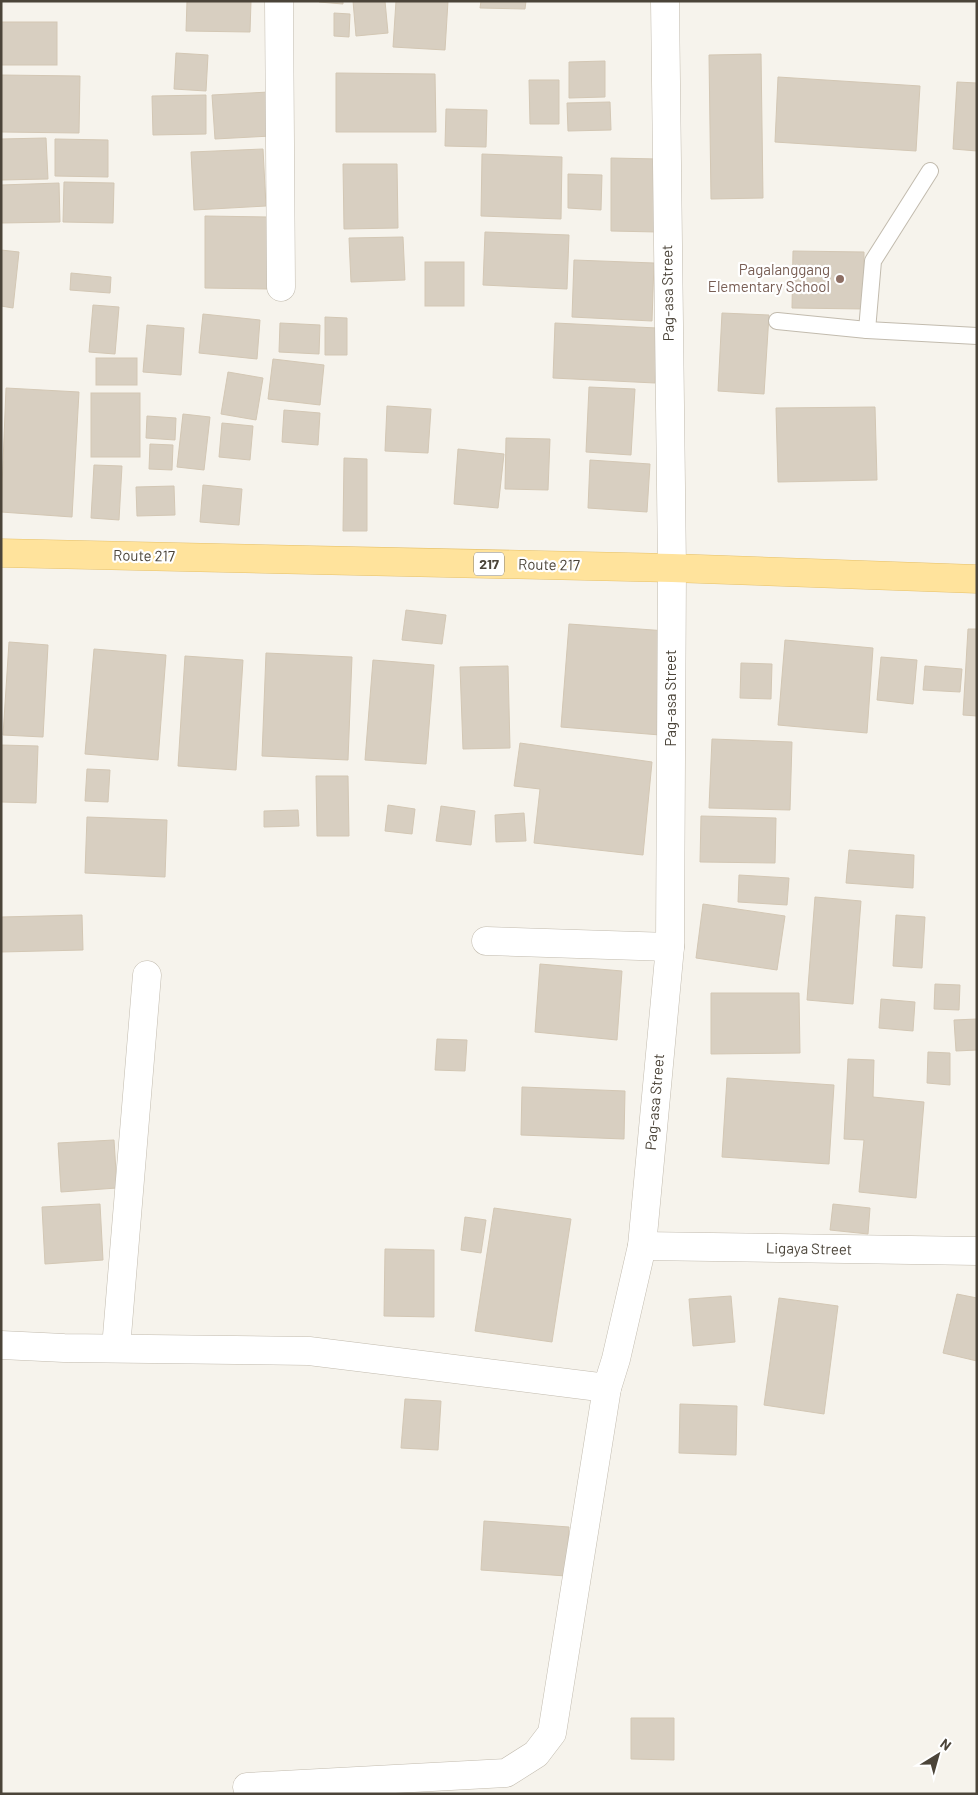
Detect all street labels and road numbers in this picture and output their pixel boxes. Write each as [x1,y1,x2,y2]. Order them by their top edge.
street label: Pag-asa Street [657,244,677,342]
street label: Route 217 [113,545,175,565]
road number: 217 [474,552,504,576]
street label: Route 217 [518,554,580,574]
street label: Pag-asa Street [661,650,679,746]
street label: Pag-asa Street [641,1053,667,1151]
street label: Ligaya Street [766,1238,852,1258]

